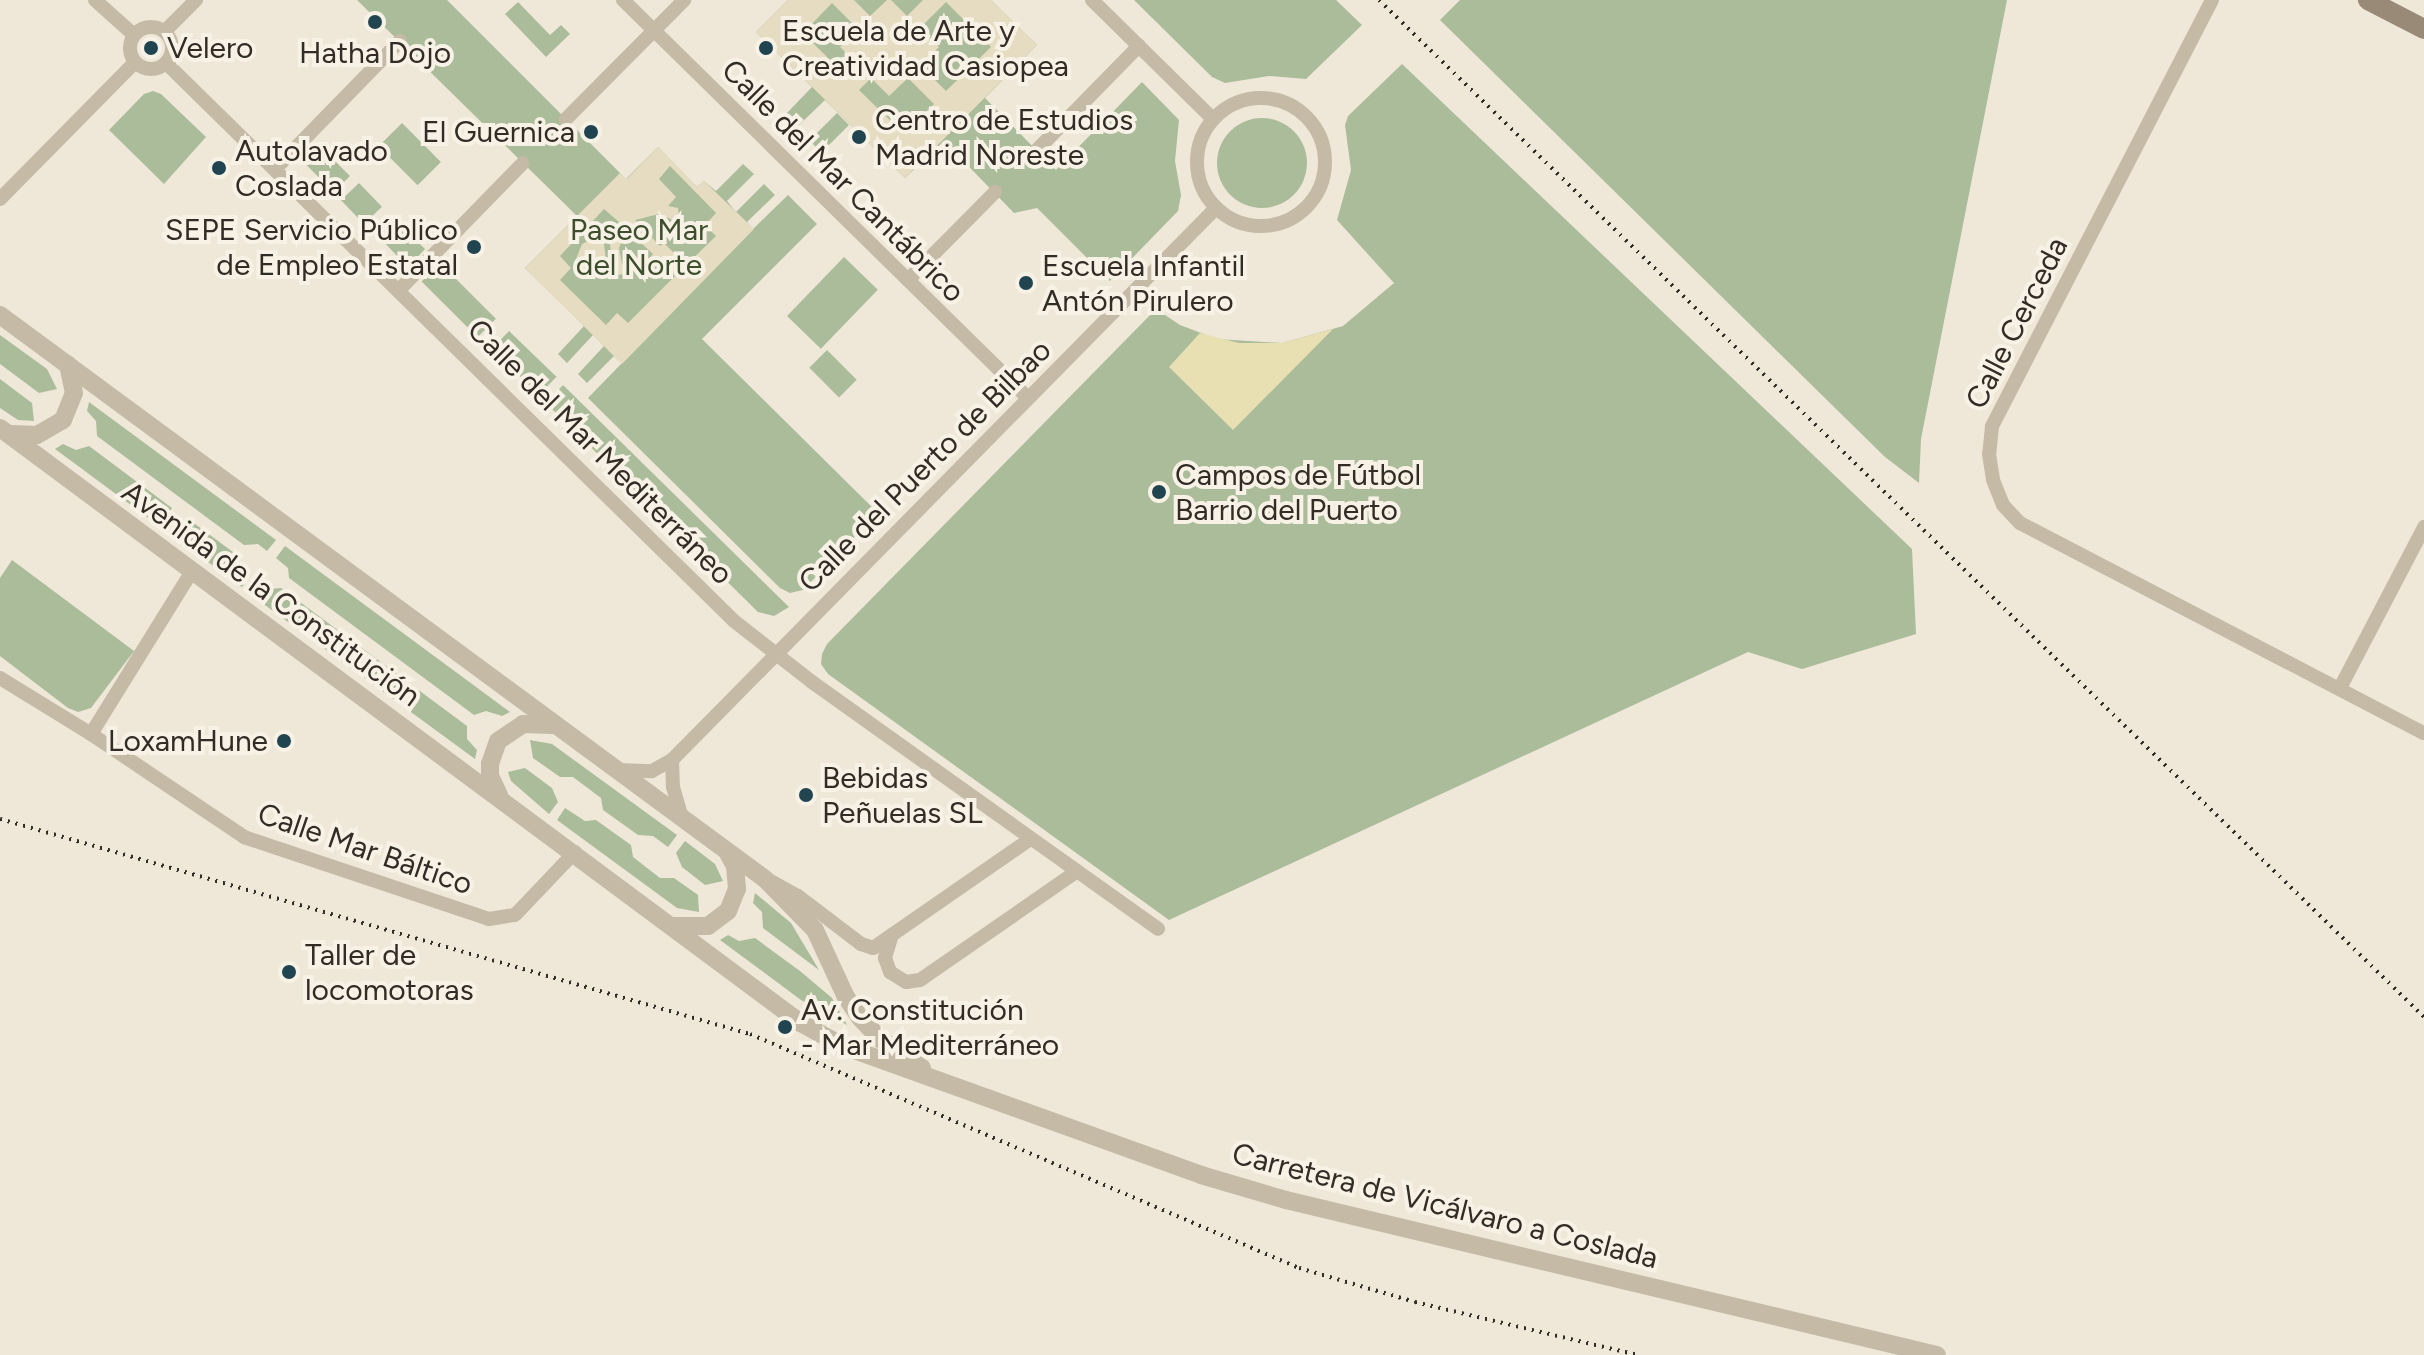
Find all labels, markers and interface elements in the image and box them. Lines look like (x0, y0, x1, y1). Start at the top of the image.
marker: Hatha Dojo (366, 13, 384, 31)
place label: Escuela de Arte y Creatividad Casiopea (782, 13, 1069, 84)
place label: Velero (167, 30, 253, 66)
place label: Hatha Dojo (299, 35, 451, 71)
marker: Velero (142, 39, 160, 57)
marker: Escuela de Arte y Creatividad Casiopea (757, 39, 775, 57)
street label: Calle del Mar Cantábrico (714, 52, 972, 310)
place label: Centro de Estudios Madrid Noreste (875, 102, 1133, 172)
place label: El Guernica (422, 114, 575, 150)
marker: El Guernica (582, 123, 600, 141)
marker: Centro de Estudios Madrid Noreste (850, 128, 868, 146)
place label: Autolavado Coslada (235, 133, 388, 204)
marker: Autolavado Coslada (210, 159, 228, 177)
place label: SEPE Servicio Público de Empleo Estatal (165, 212, 458, 282)
park label: Paseo Mar del Norte (570, 212, 708, 282)
street label: Calle Cerceda (1958, 231, 2076, 415)
marker: SEPE Servicio Público de Empleo Estatal (465, 238, 483, 256)
place label: Escuela Infantil Antón Pirulero (1042, 248, 1245, 318)
marker: Escuela Infantil Antón Pirulero (1017, 274, 1035, 292)
street label: Calle del Mar Mediterráneo (460, 312, 740, 592)
street label: Calle del Puerto de Bilbao (791, 332, 1059, 600)
place label: Campos de Fútbol Barrio del Puerto (1175, 457, 1421, 528)
street label: Avenida de la Constitución (115, 474, 427, 714)
marker: Campos de Fútbol Barrio del Puerto (1150, 483, 1168, 501)
place label: LoxamHune (108, 723, 268, 759)
marker: LoxamHune (275, 732, 293, 750)
place label: Bebidas Peñuelas SL (822, 760, 983, 830)
marker: Bebidas Peñuelas SL (797, 786, 815, 804)
street label: Calle Mar Báltico (253, 795, 477, 903)
place label: Taller de locomotoras (305, 937, 474, 1008)
marker: Taller de locomotoras (280, 963, 298, 981)
place label: Av. Constitución - Mar Mediterráneo (801, 992, 1059, 1062)
marker: Av. Constitución - Mar Mediterráneo (776, 1018, 794, 1036)
street label: Carretera de Vicálvaro a Coslada (1228, 1136, 1662, 1276)

